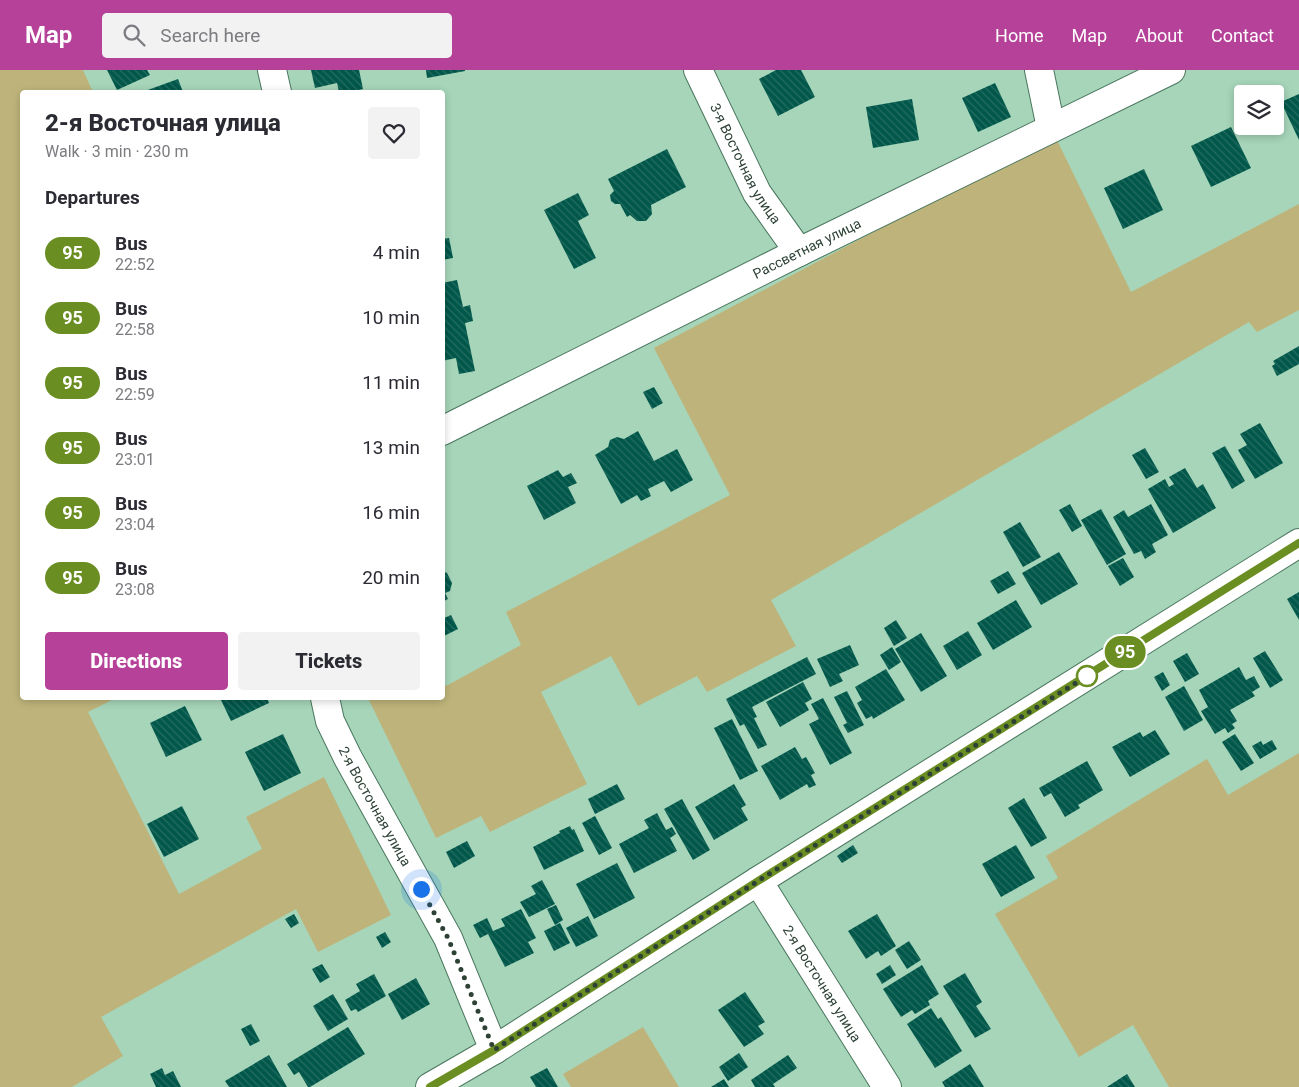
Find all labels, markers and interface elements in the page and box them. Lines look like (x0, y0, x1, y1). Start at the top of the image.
search box (102, 13, 452, 58)
text: Map (25, 21, 72, 49)
icon: search (120, 21, 148, 49)
text: Search here (160, 24, 260, 47)
text: Home (995, 25, 1044, 46)
text: Map (1072, 25, 1107, 46)
text: About (1135, 25, 1183, 46)
text: Contact (1211, 25, 1274, 46)
map controls (1234, 85, 1284, 135)
button: layers (1234, 85, 1284, 135)
street label: 3-я Восточная улица (707, 101, 784, 227)
button: heart (368, 107, 420, 159)
text: 2-я Восточная улица (45, 109, 281, 137)
text: Walk · 3 min · 230 m (45, 142, 189, 161)
text: Departures (45, 186, 140, 209)
street label: Рассветная улица (750, 215, 863, 282)
text: Bus (115, 232, 148, 255)
text: 4 min (373, 241, 420, 264)
text: 95 (62, 242, 83, 263)
text: 22:52 (115, 255, 155, 274)
text: Bus (115, 297, 148, 320)
text: 10 min (362, 306, 420, 329)
text: 95 (62, 307, 83, 328)
text: 22:58 (115, 320, 155, 339)
text: Bus (115, 362, 148, 385)
text: 11 min (362, 371, 420, 394)
text: 95 (62, 372, 83, 393)
text: 22:59 (115, 385, 155, 404)
text: Bus (115, 427, 148, 450)
text: 13 min (362, 436, 420, 459)
text: 95 (62, 437, 83, 458)
text: 23:01 (115, 450, 155, 469)
text: Bus (115, 492, 148, 515)
text: 16 min (362, 501, 420, 524)
text: 95 (62, 502, 83, 523)
text: 23:04 (115, 515, 155, 534)
text: Bus (115, 557, 148, 580)
text: 20 min (362, 566, 420, 589)
text: 95 (62, 567, 83, 588)
text: 23:08 (115, 580, 155, 599)
button: Directions (45, 632, 228, 690)
button: Tickets (238, 632, 420, 690)
line badge: 95 (1102, 636, 1148, 668)
text: 95 (1115, 641, 1135, 662)
unlabelled marker (1076, 665, 1098, 687)
street label: 2-я Восточная улица (336, 744, 414, 869)
your location (409, 877, 434, 902)
street label: 2-я Восточная улица (780, 922, 865, 1045)

